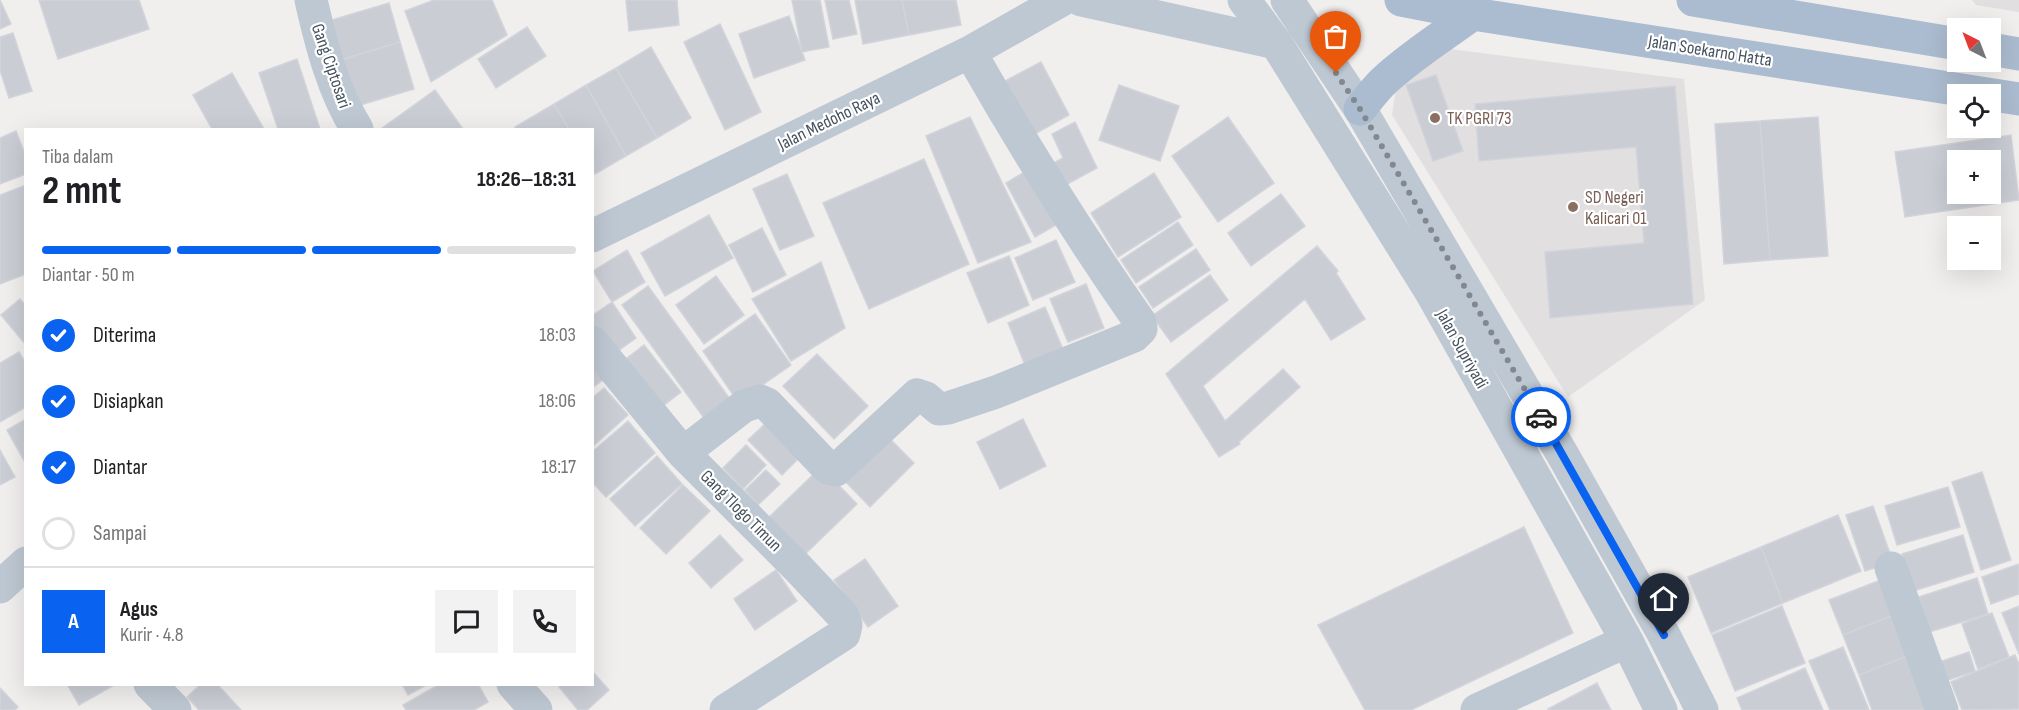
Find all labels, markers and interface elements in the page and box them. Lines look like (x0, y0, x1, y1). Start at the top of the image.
pin (1310, 11, 1361, 73)
north arrow (1947, 18, 2001, 72)
map controls (1947, 18, 2001, 270)
icon: bag (1319, 20, 1352, 53)
street label: Gang Ciptosari (307, 21, 355, 111)
street label: Jalan Soekarno Hatta (1646, 31, 1773, 71)
button: locate (1947, 84, 2001, 138)
street label: Jalan Medoho Raya (774, 87, 883, 155)
place label: TK PGRI 73 (1447, 108, 1512, 129)
marker: TK PGRI 73 (1428, 111, 1442, 125)
text: Tiba dalam (42, 145, 113, 169)
button: + (1947, 150, 2001, 204)
text: 18:26–18:31 (477, 166, 576, 193)
text: 2 mnt (42, 168, 121, 215)
place label: SD Negeri Kalicari 01 (1585, 187, 1647, 229)
marker: SD Negeri Kalicari 01 (1566, 200, 1580, 214)
button: − (1947, 216, 2001, 270)
text: Diantar · 50 m (42, 263, 135, 287)
street label: Jalan Supriyadi (1431, 305, 1492, 392)
icon: check (42, 319, 75, 352)
text: Diterima (93, 322, 156, 349)
text: 18:03 (539, 323, 576, 347)
icon: check (42, 385, 75, 418)
courier (1511, 387, 1571, 447)
text: Disiapkan (93, 388, 164, 415)
text: 18:06 (539, 389, 576, 413)
icon: car (1525, 401, 1558, 434)
icon: check (42, 451, 75, 484)
text: Diantar (93, 454, 147, 481)
text: 18:17 (542, 455, 576, 479)
street label: Gang Tlogo Timun (696, 466, 786, 556)
text: Sampai (93, 520, 147, 547)
pin (1638, 573, 1689, 635)
icon: home (1647, 582, 1680, 615)
button: chat (435, 590, 498, 653)
button: phone (513, 590, 576, 653)
text: Agus (120, 596, 158, 623)
text: A (68, 608, 79, 635)
text: Kurir · 4.8 (120, 623, 184, 647)

